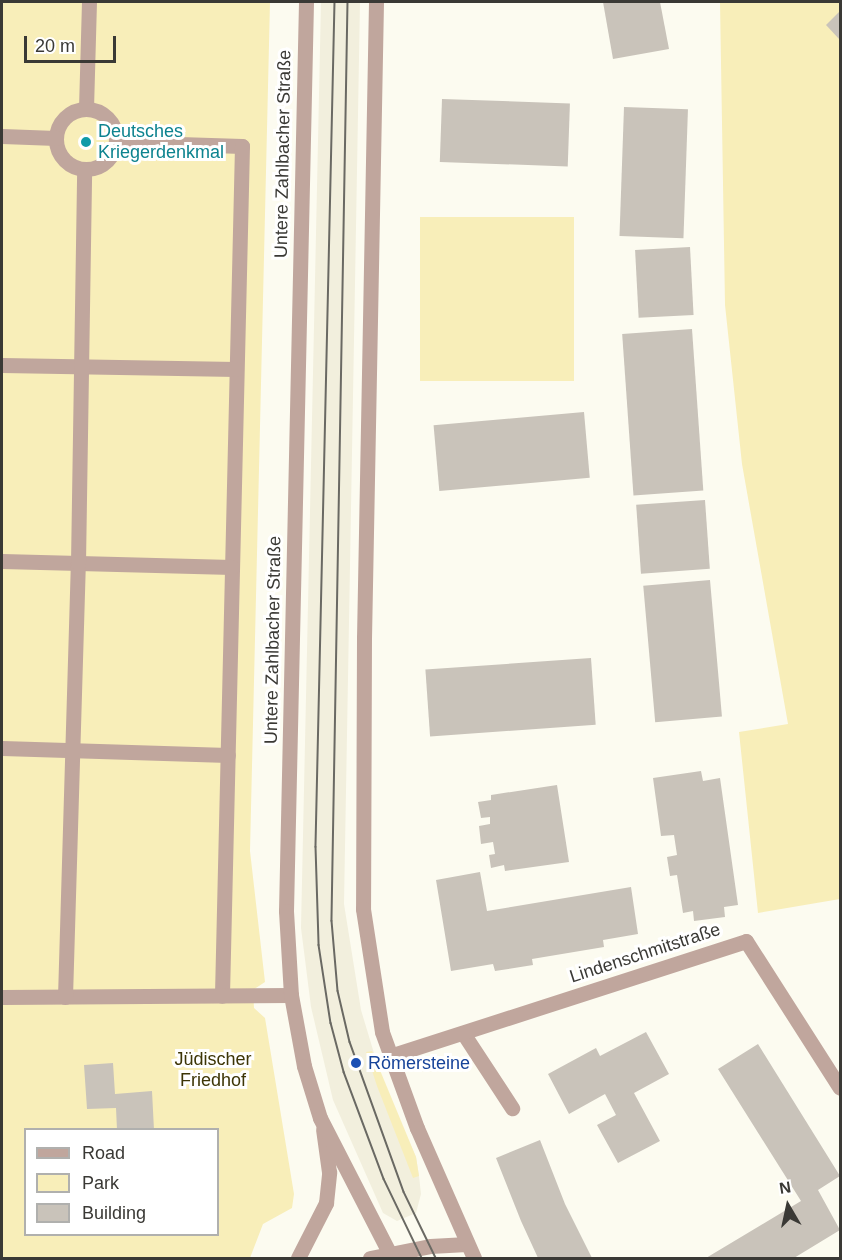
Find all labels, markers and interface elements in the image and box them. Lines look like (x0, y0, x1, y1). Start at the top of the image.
scale bar (27, 24, 118, 62)
text: 20 m (35, 36, 75, 56)
street label: Untere Zahlbacher Straße (270, 50, 296, 258)
place label: Deutsches Kriegerdenkmal (98, 121, 224, 164)
marker: Deutsches Kriegerdenkmal (79, 135, 93, 149)
street label: Untere Zahlbacher Straße (260, 536, 286, 744)
street label: Lindenschmitstraße (567, 918, 723, 988)
park label: Jüdischer Friedhof (174, 1049, 252, 1092)
place label: Römersteine (368, 1052, 470, 1074)
marker: Römersteine (349, 1056, 363, 1070)
legend (24, 1128, 219, 1236)
text: Road (82, 1143, 125, 1163)
text: Park (82, 1173, 119, 1193)
north arrow (758, 1176, 818, 1236)
text: N (778, 1178, 792, 1197)
text: Building (82, 1203, 146, 1223)

